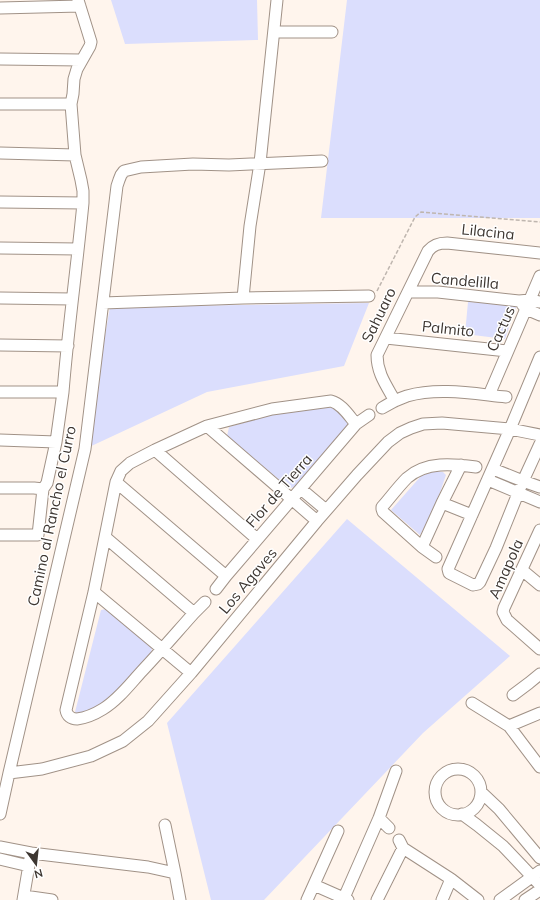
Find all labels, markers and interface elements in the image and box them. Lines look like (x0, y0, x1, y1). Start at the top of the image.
street label: Lilacina (461, 219, 515, 244)
street label: Candelilla (430, 268, 500, 293)
street label: Sahuaro (357, 284, 400, 345)
street label: Cactus (482, 303, 519, 354)
street label: Palmito (421, 316, 475, 341)
street label: Camino al Rancho el Curro (23, 424, 80, 608)
street label: Flor de Tierra (241, 450, 316, 531)
street label: Amapola (484, 536, 527, 602)
street label: Los Agaves (214, 544, 281, 618)
north arrow (16, 844, 56, 884)
text: N (33, 866, 44, 881)

